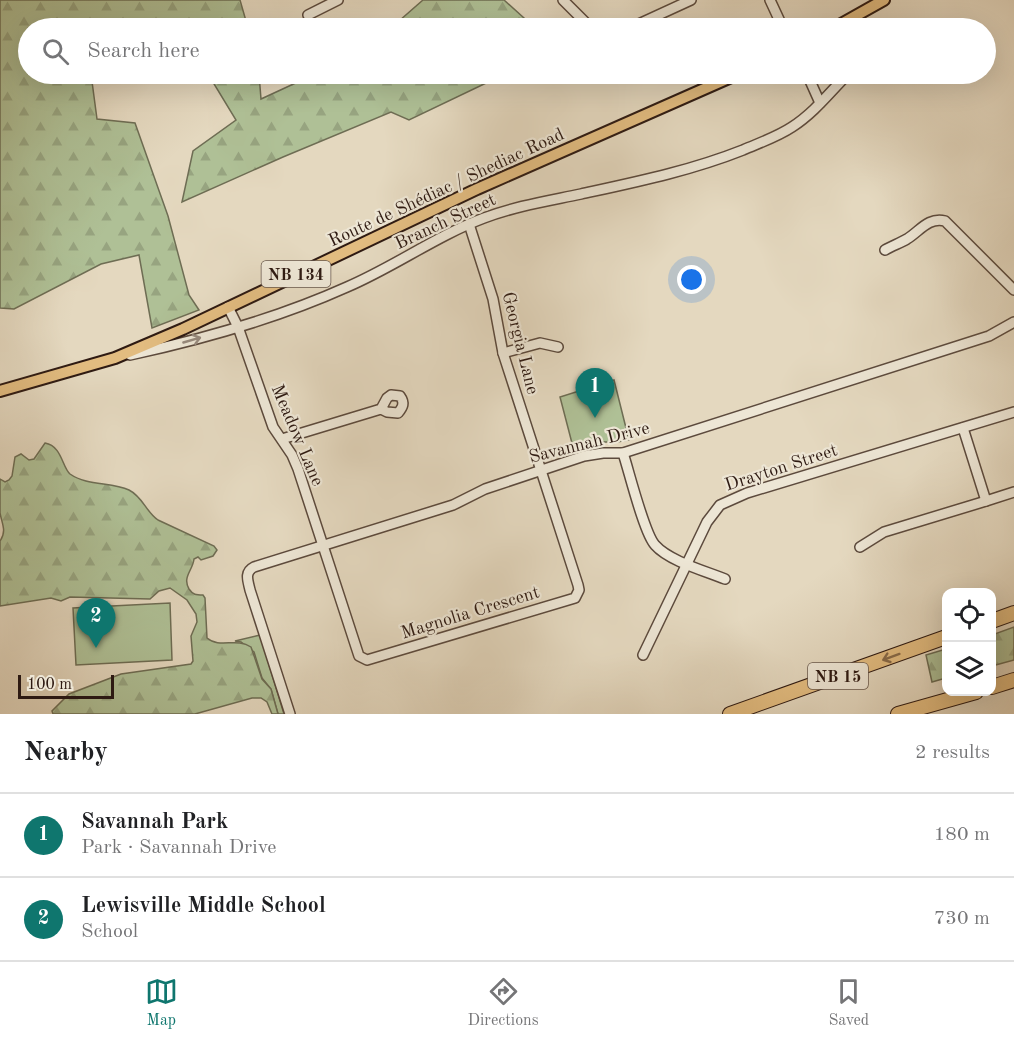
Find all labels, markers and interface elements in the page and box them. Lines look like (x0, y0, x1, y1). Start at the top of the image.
search box (18, 18, 996, 84)
icon: search (39, 35, 72, 68)
text: Search here (87, 40, 200, 62)
street label: Route de Shédiac / Shediac Road (326, 125, 567, 250)
street label: Branch Street (392, 191, 499, 253)
road number: NB 134 (262, 261, 330, 287)
your location (677, 265, 706, 294)
street label: Georgia Lane (499, 290, 541, 396)
one-way arrow (182, 334, 201, 345)
pin: 1 (576, 368, 614, 418)
street label: Meadow Lane (268, 382, 327, 489)
street label: Savannah Drive (527, 419, 651, 467)
street label: Drayton Street (723, 441, 840, 495)
street label: Magnolia Crescent (399, 583, 542, 643)
map controls (942, 588, 996, 696)
button: locate (942, 588, 996, 642)
pin: 2 (76, 598, 116, 648)
button: layers (942, 642, 996, 696)
one-way arrow (882, 652, 901, 663)
road number: NB 15 (808, 663, 868, 689)
scale bar (18, 672, 114, 700)
text: 100 m (27, 677, 72, 693)
text: Nearby (24, 740, 108, 766)
text: 2 results (915, 743, 990, 763)
text: Savannah Park (81, 811, 228, 833)
text: 1 (38, 825, 49, 845)
text: 180 m (934, 825, 990, 845)
text: Park · Savannah Drive (81, 838, 276, 858)
text: Lewisville Middle School (81, 895, 326, 917)
text: 2 (38, 909, 49, 929)
text: 730 m (934, 909, 990, 929)
text: School (81, 922, 138, 942)
tab: Map (145, 975, 178, 1031)
tab: Directions (468, 975, 539, 1031)
tab: Saved (828, 975, 869, 1031)

